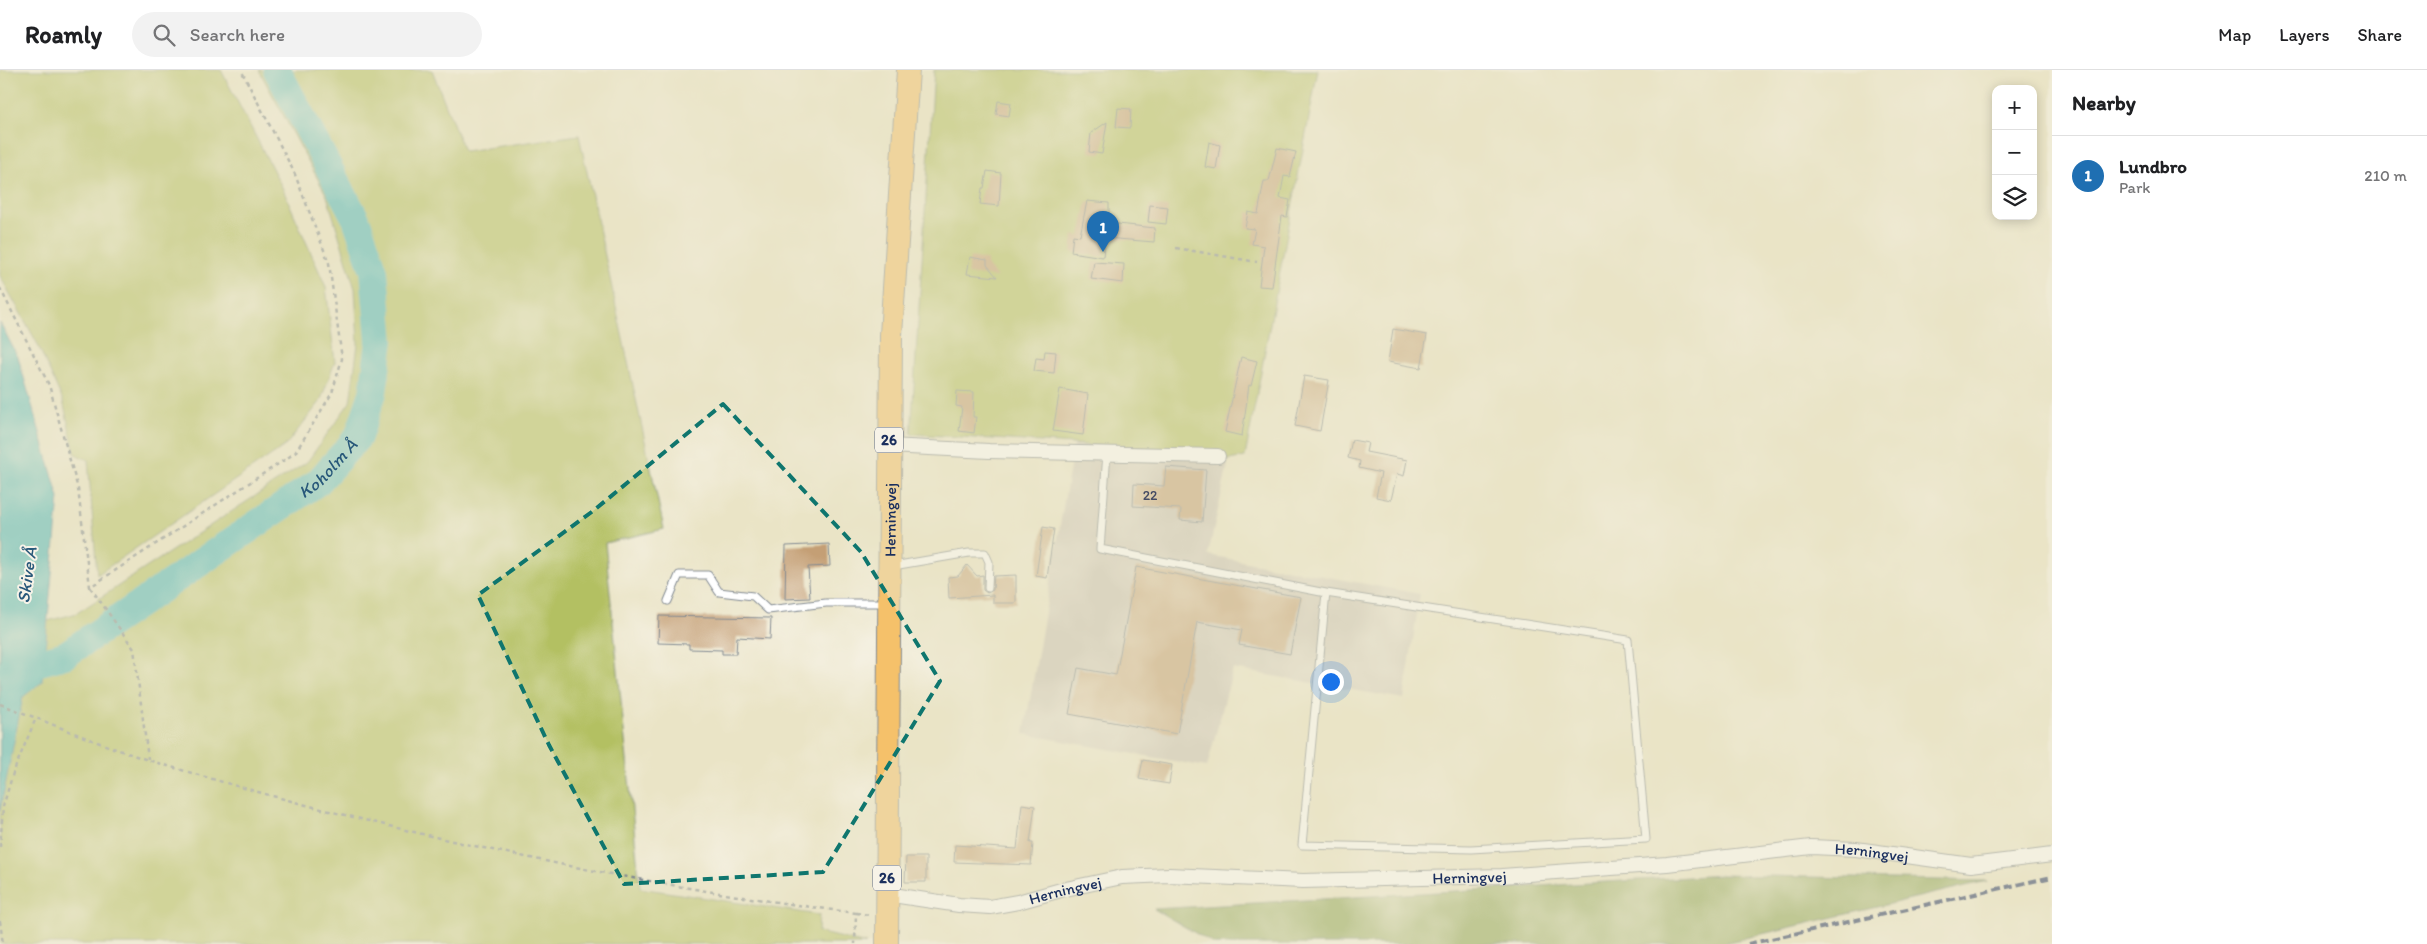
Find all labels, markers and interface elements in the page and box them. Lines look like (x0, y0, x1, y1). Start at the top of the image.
search box (132, 12, 482, 57)
text: Roamly (25, 20, 102, 49)
icon: search (150, 21, 178, 49)
text: Search here (190, 23, 285, 46)
text: Map (2218, 24, 2251, 46)
text: Layers (2279, 24, 2329, 46)
text: Share (2357, 24, 2402, 46)
map controls (1992, 85, 2037, 220)
button: + (1992, 85, 2037, 130)
text: Nearby (2072, 90, 2136, 115)
button: − (1992, 130, 2037, 175)
text: Lundbro (2119, 155, 2187, 178)
text: 1 (2084, 166, 2092, 185)
text: 210 m (2364, 166, 2407, 185)
button: layers (1992, 175, 2037, 220)
text: Park (2119, 178, 2150, 197)
pin: 1 (1087, 211, 1119, 252)
road number: 26 (875, 428, 903, 452)
water label: Koholm Å (294, 434, 362, 503)
street label: Herningvej (880, 483, 900, 557)
house number: 22 (1143, 487, 1158, 504)
water label: Skive Å (12, 545, 42, 605)
your location (1318, 669, 1344, 695)
street label: Herningvej (1834, 839, 1910, 866)
road number: 26 (873, 866, 901, 890)
street label: Herningvej (1432, 866, 1507, 887)
street label: Herningvej (1027, 872, 1103, 908)

